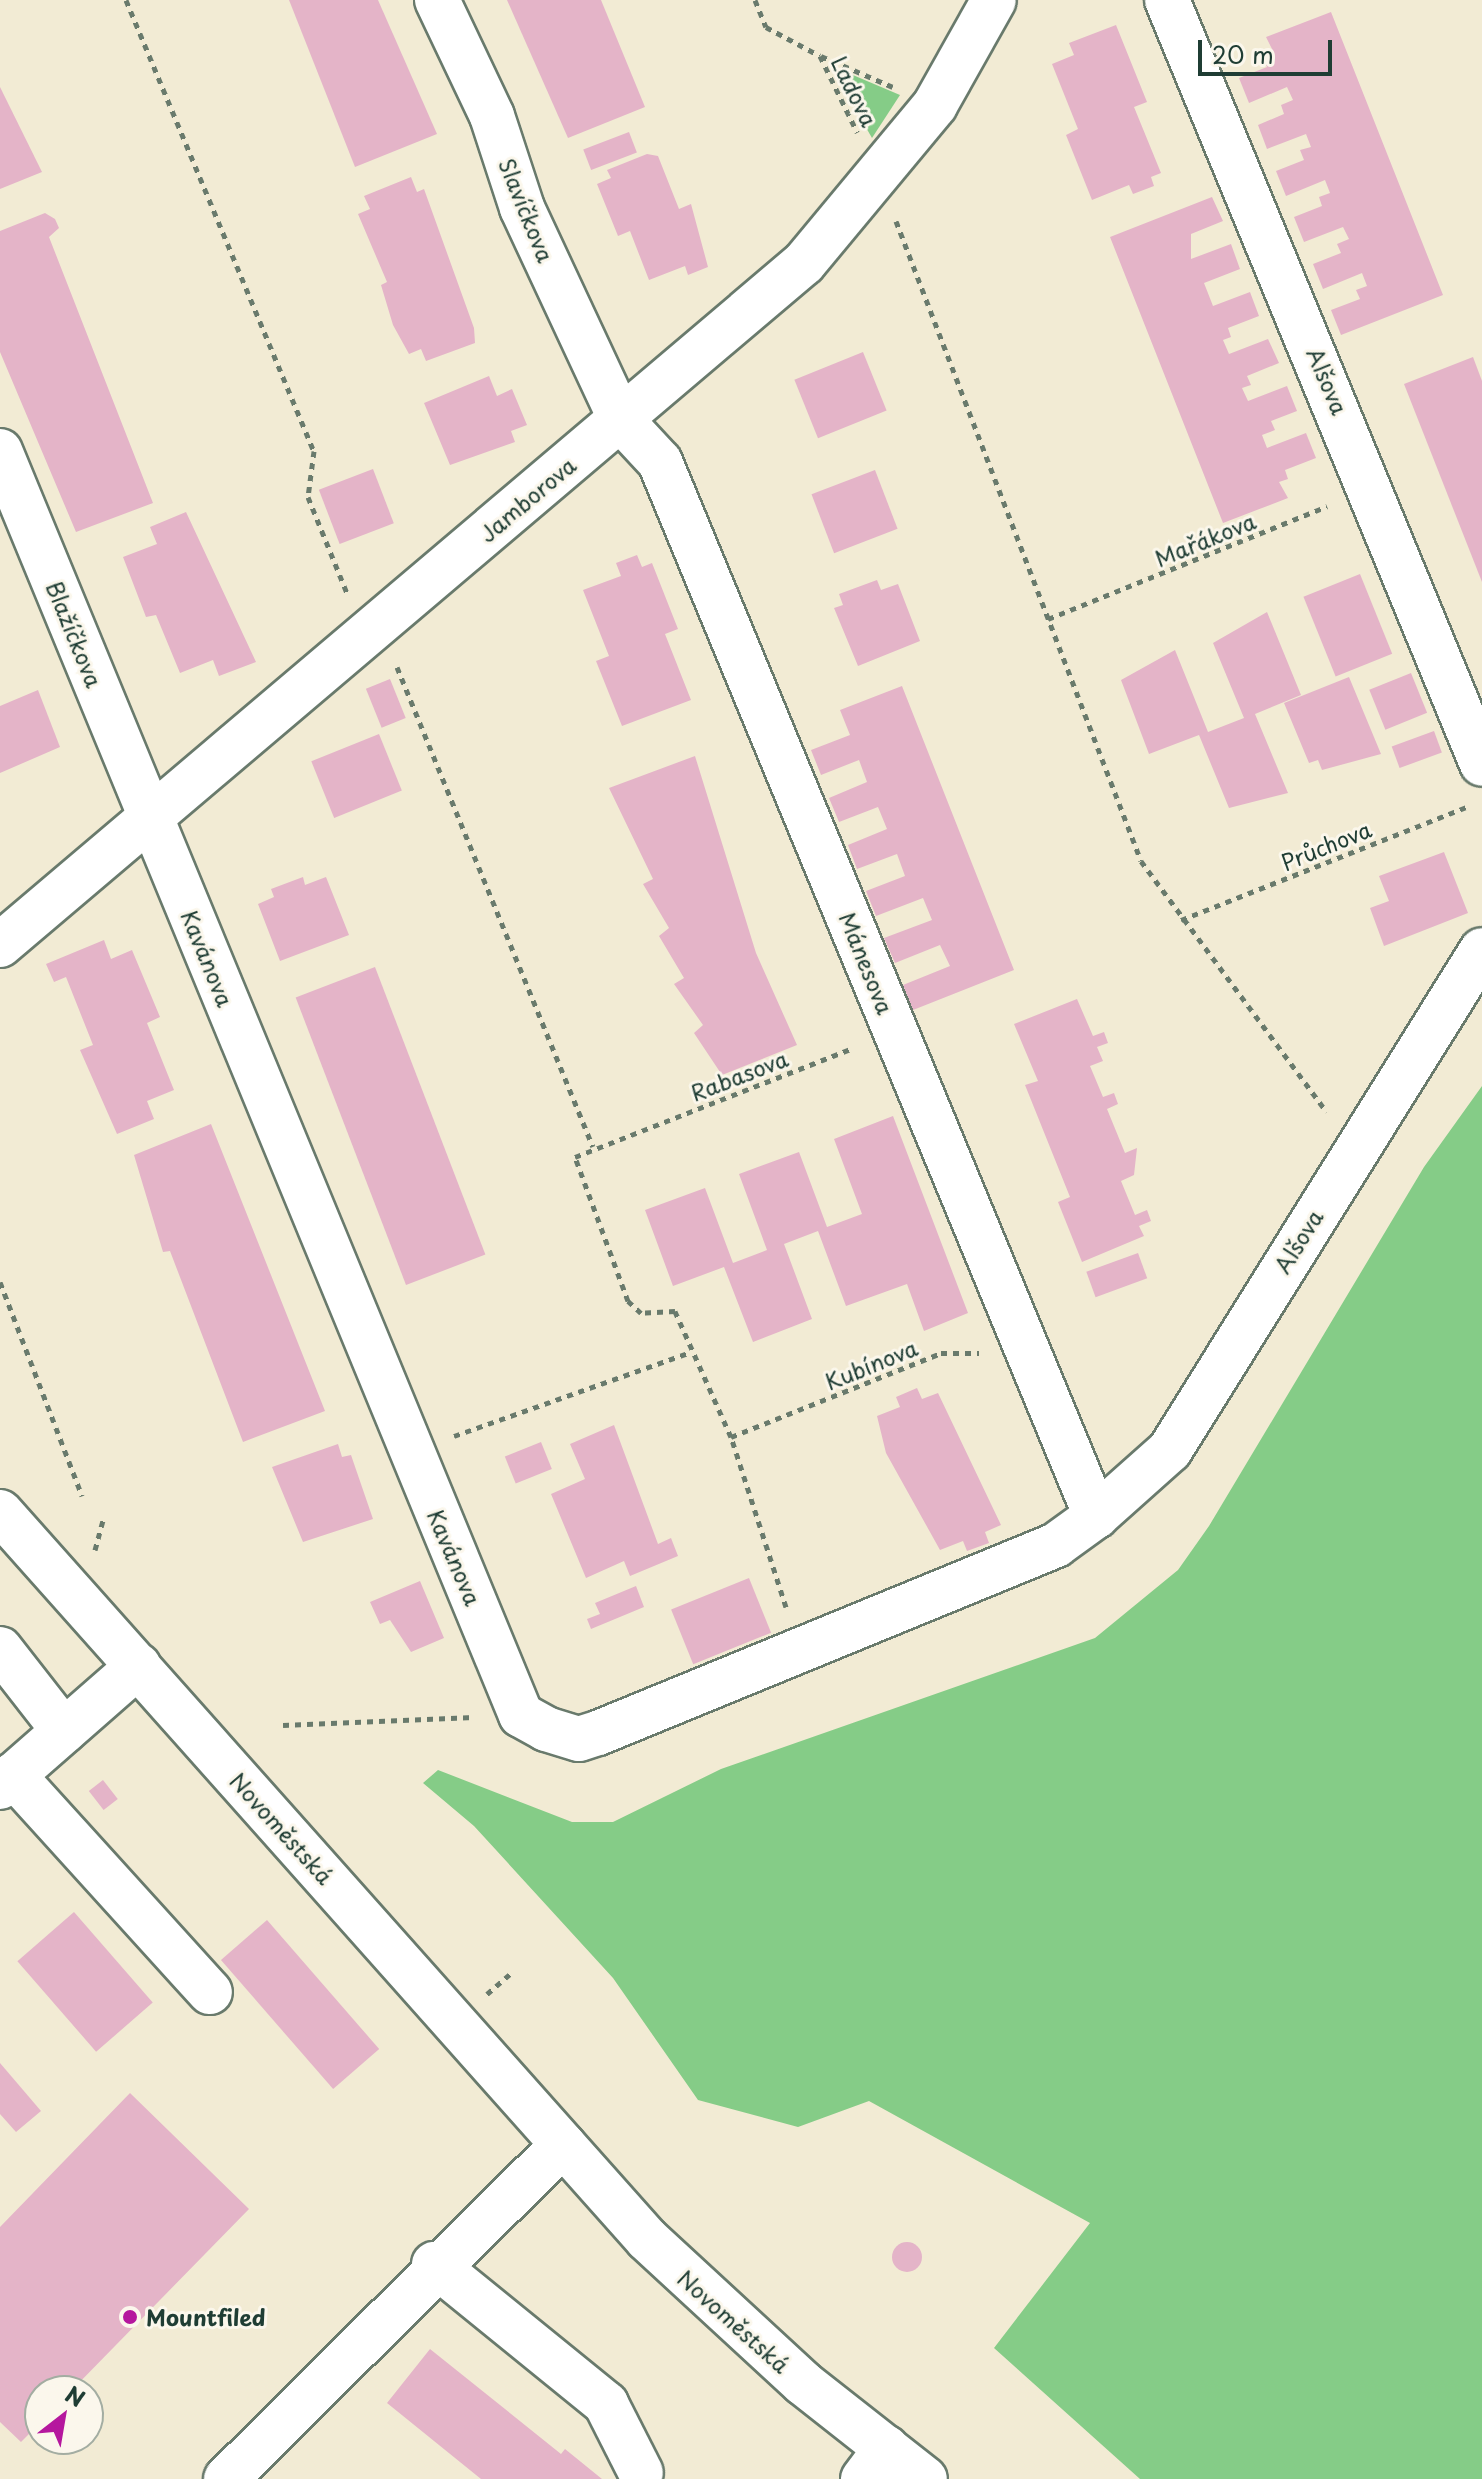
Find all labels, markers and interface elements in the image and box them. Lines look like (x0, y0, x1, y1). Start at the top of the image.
scale bar (1202, 24, 1336, 74)
text: 20 m (1212, 36, 1274, 72)
street label: Ladova (827, 51, 883, 131)
street label: Slavíčkova (494, 154, 560, 266)
street label: Alšova (1302, 344, 1354, 418)
street label: Jamborova (473, 451, 581, 547)
street label: Mařákova (1151, 507, 1259, 571)
street label: Blažíčkova (42, 577, 108, 691)
street label: Průchova (1277, 815, 1375, 875)
street label: Kavánova (177, 906, 239, 1010)
street label: Mánesova (835, 908, 899, 1018)
street label: Rabasova (687, 1044, 791, 1106)
street label: Alšova (1268, 1204, 1328, 1278)
street label: Kubínova (821, 1334, 921, 1394)
street label: Kavánova (423, 1505, 487, 1609)
street label: Novoměstská (225, 1767, 339, 1889)
street label: Novoměstská (673, 2264, 795, 2378)
place label: Mountfiled (146, 2304, 265, 2330)
marker: Mountfiled (121, 2308, 139, 2326)
north arrow (24, 2375, 104, 2455)
text: N (60, 2377, 92, 2414)

